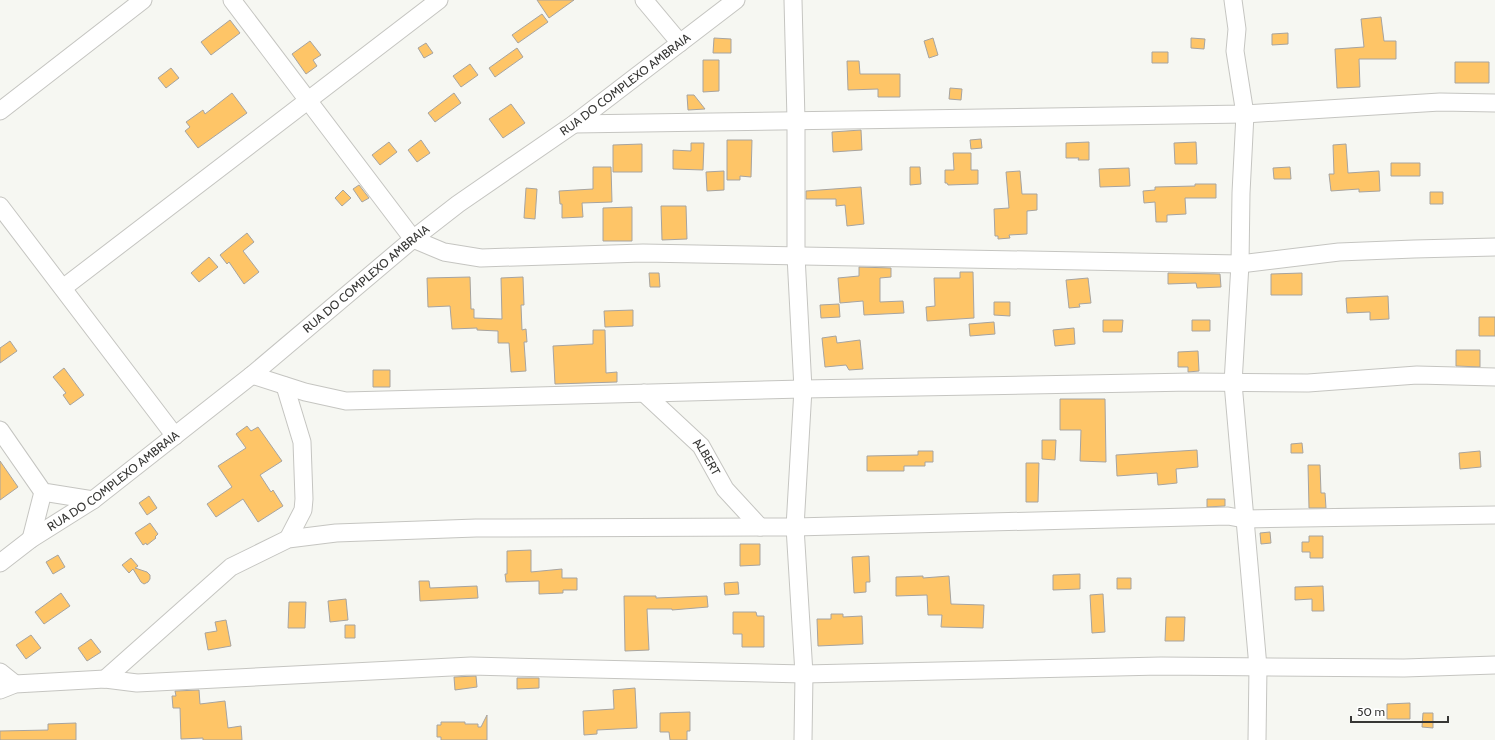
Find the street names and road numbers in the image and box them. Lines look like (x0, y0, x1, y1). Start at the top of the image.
street label: RUA DO COMPLEXO AMBRAIA (557, 29, 694, 139)
street label: RUA DO COMPLEXO AMBRAIA (300, 221, 433, 336)
street label: RUA DO COMPLEXO AMBRAIA (44, 427, 182, 534)
street label: ALBERT (690, 435, 724, 478)

